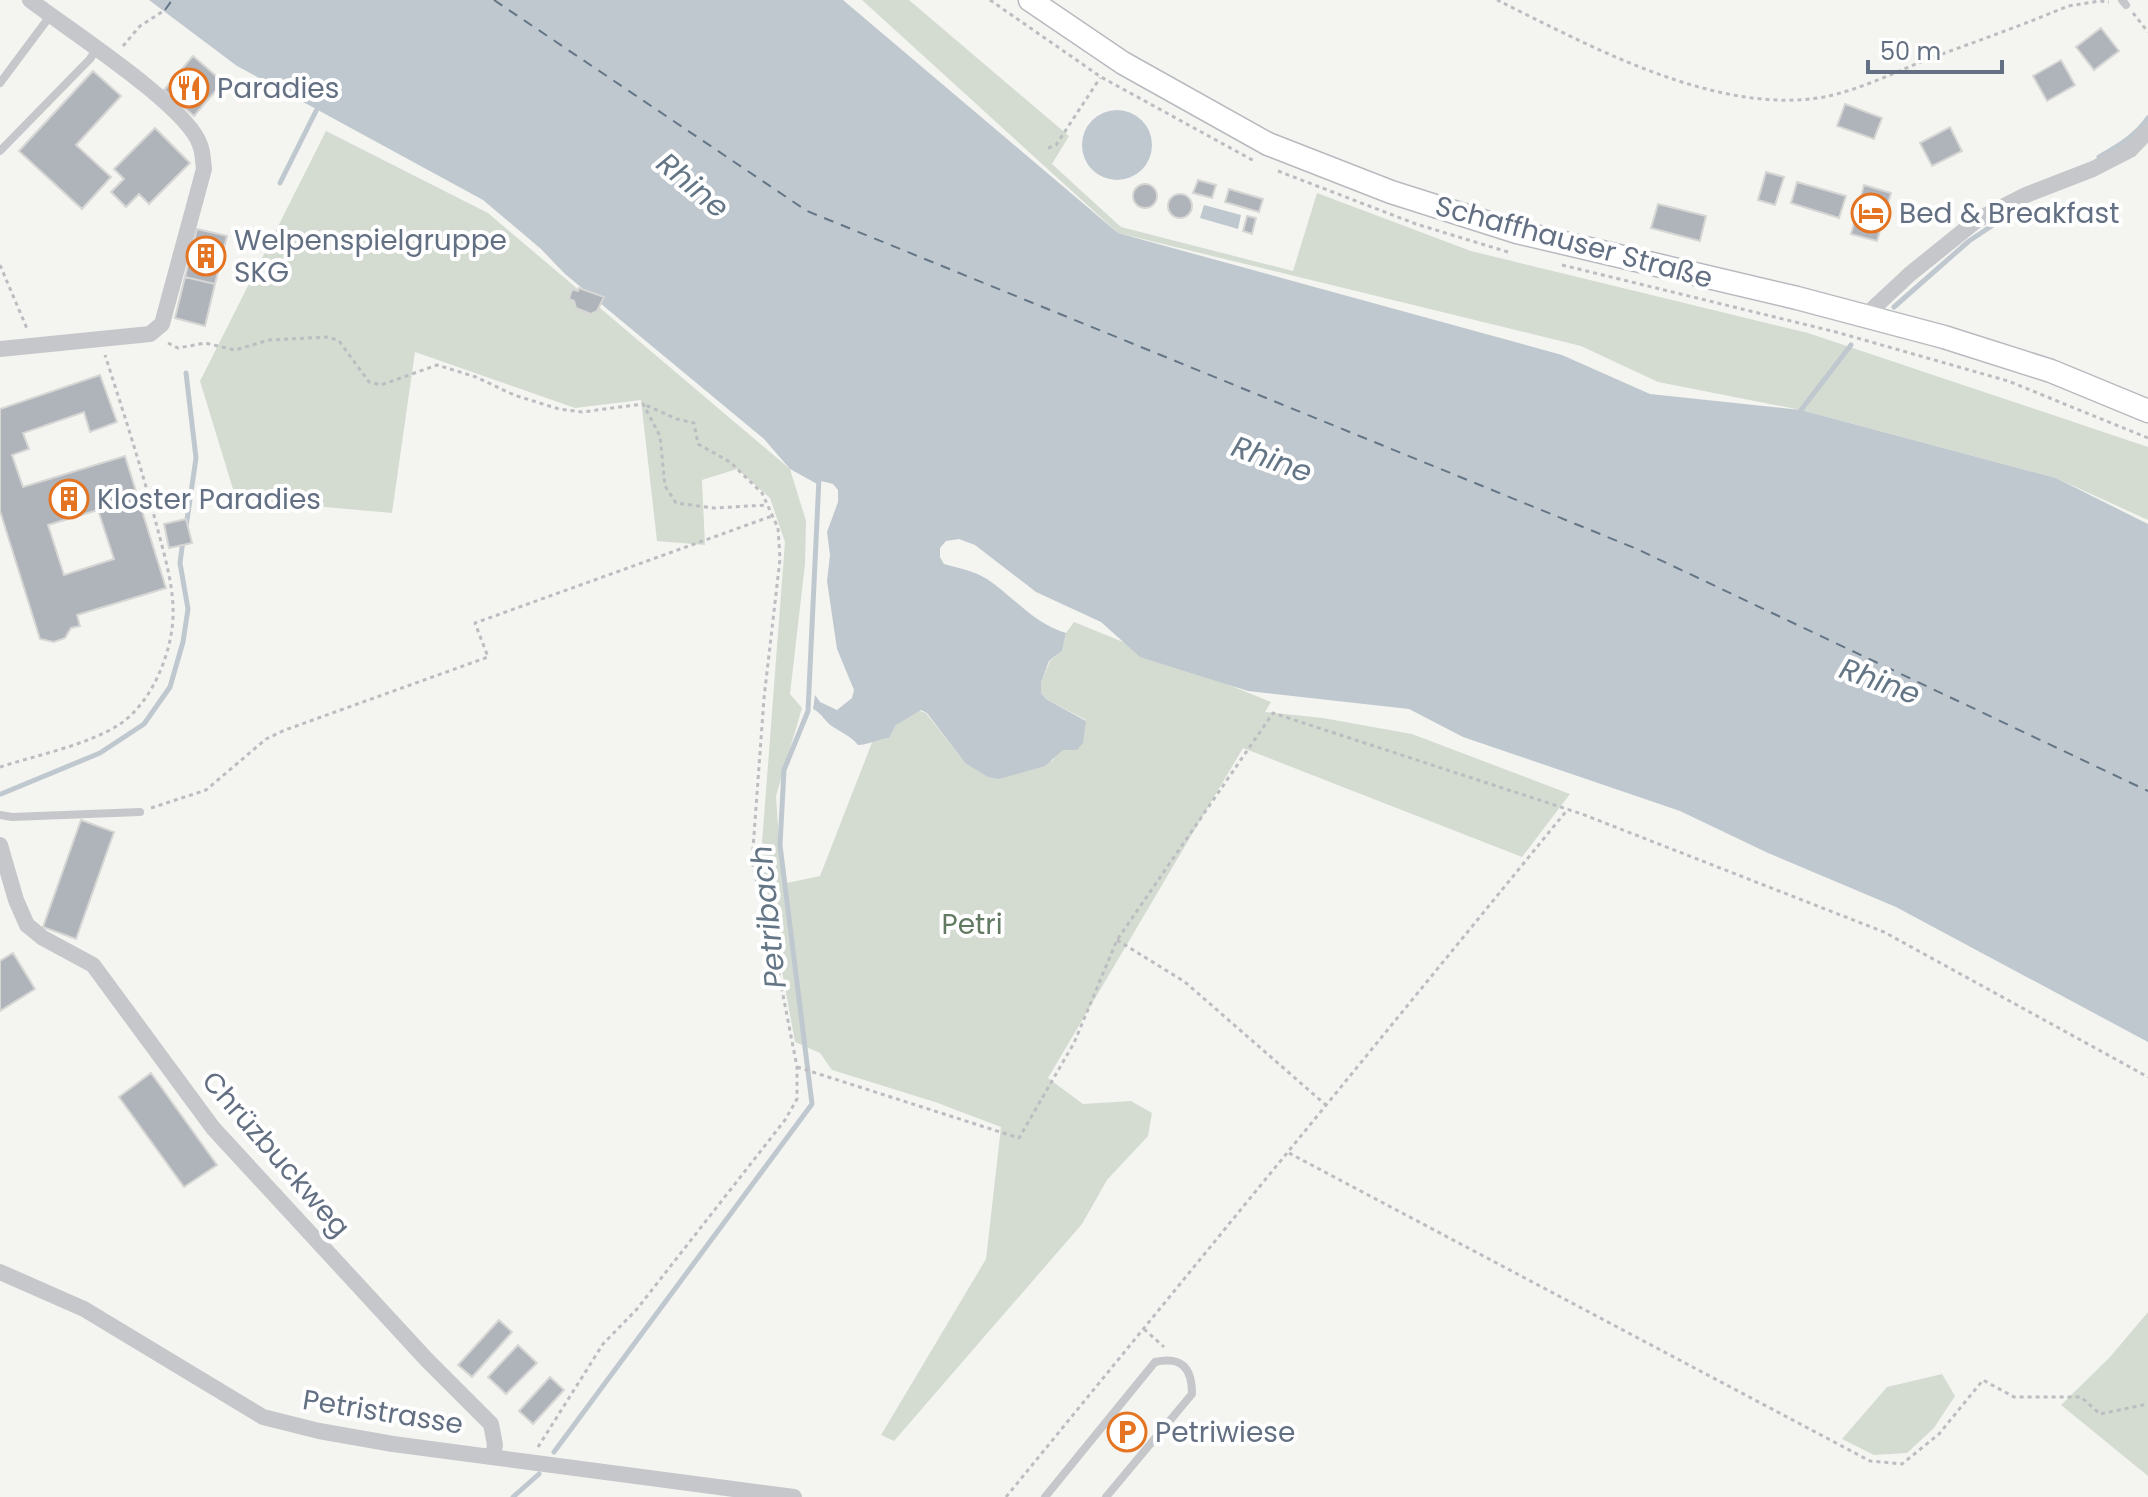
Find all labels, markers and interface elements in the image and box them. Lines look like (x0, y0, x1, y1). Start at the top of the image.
scale bar (1868, 24, 2002, 74)
text: 50 m (1880, 35, 1941, 68)
restaurant icon: Paradies (168, 67, 210, 109)
place label: Paradies (217, 69, 339, 108)
water label: Rhine (648, 142, 738, 228)
street label: Schaffhauser Straße (1431, 186, 1717, 298)
hotel icon: Bed & Breakfast (1850, 192, 1892, 234)
place label: Bed & Breakfast (1899, 194, 2119, 233)
place label: Welpenspielgruppe SKG (234, 221, 507, 292)
building icon: Welpenspielgruppe SKG (185, 235, 227, 277)
water label: Rhine (1226, 425, 1318, 493)
building icon: Kloster Paradies (48, 478, 90, 520)
place label: Kloster Paradies (97, 480, 321, 519)
water label: Rhine (1834, 647, 1926, 715)
water label: Petribach (739, 843, 797, 991)
park label: Petri (941, 905, 1003, 944)
street label: Chrüzbuckweg (193, 1063, 359, 1245)
street label: Petristrasse (300, 1380, 466, 1444)
parking icon: Petriwiese (1106, 1411, 1148, 1453)
place label: Petriwiese (1155, 1413, 1295, 1452)

